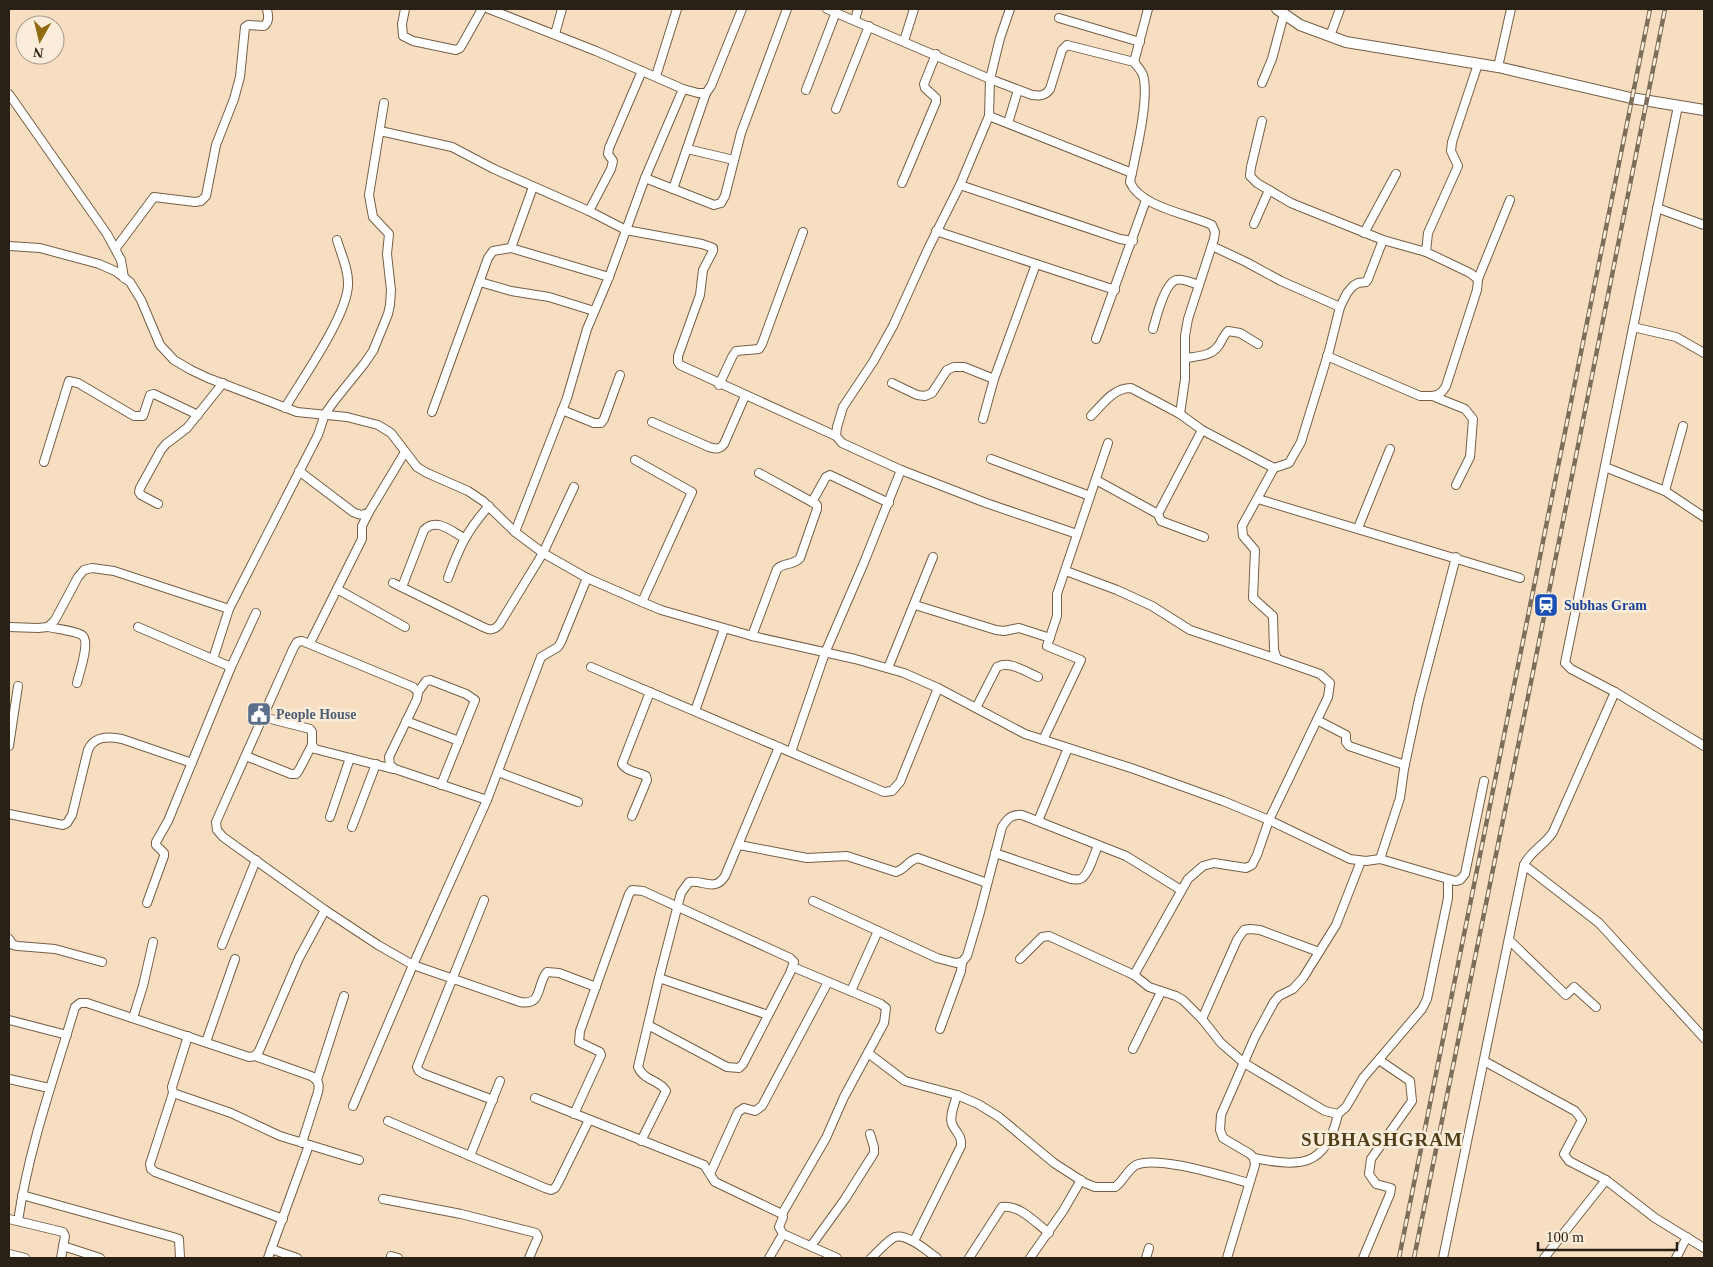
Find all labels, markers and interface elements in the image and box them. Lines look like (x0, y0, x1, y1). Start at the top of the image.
north arrow (15, 15, 65, 65)
text: N (32, 44, 44, 61)
station icon: Subhas Gram (1533, 592, 1559, 618)
place label: Subhas Gram (1564, 598, 1647, 613)
public building icon: People House (246, 701, 272, 727)
place label: People House (276, 707, 357, 722)
district label: SUBHASHGRAM (1301, 1129, 1463, 1150)
scale bar (1538, 1220, 1677, 1252)
text: 100 m (1546, 1229, 1584, 1245)

